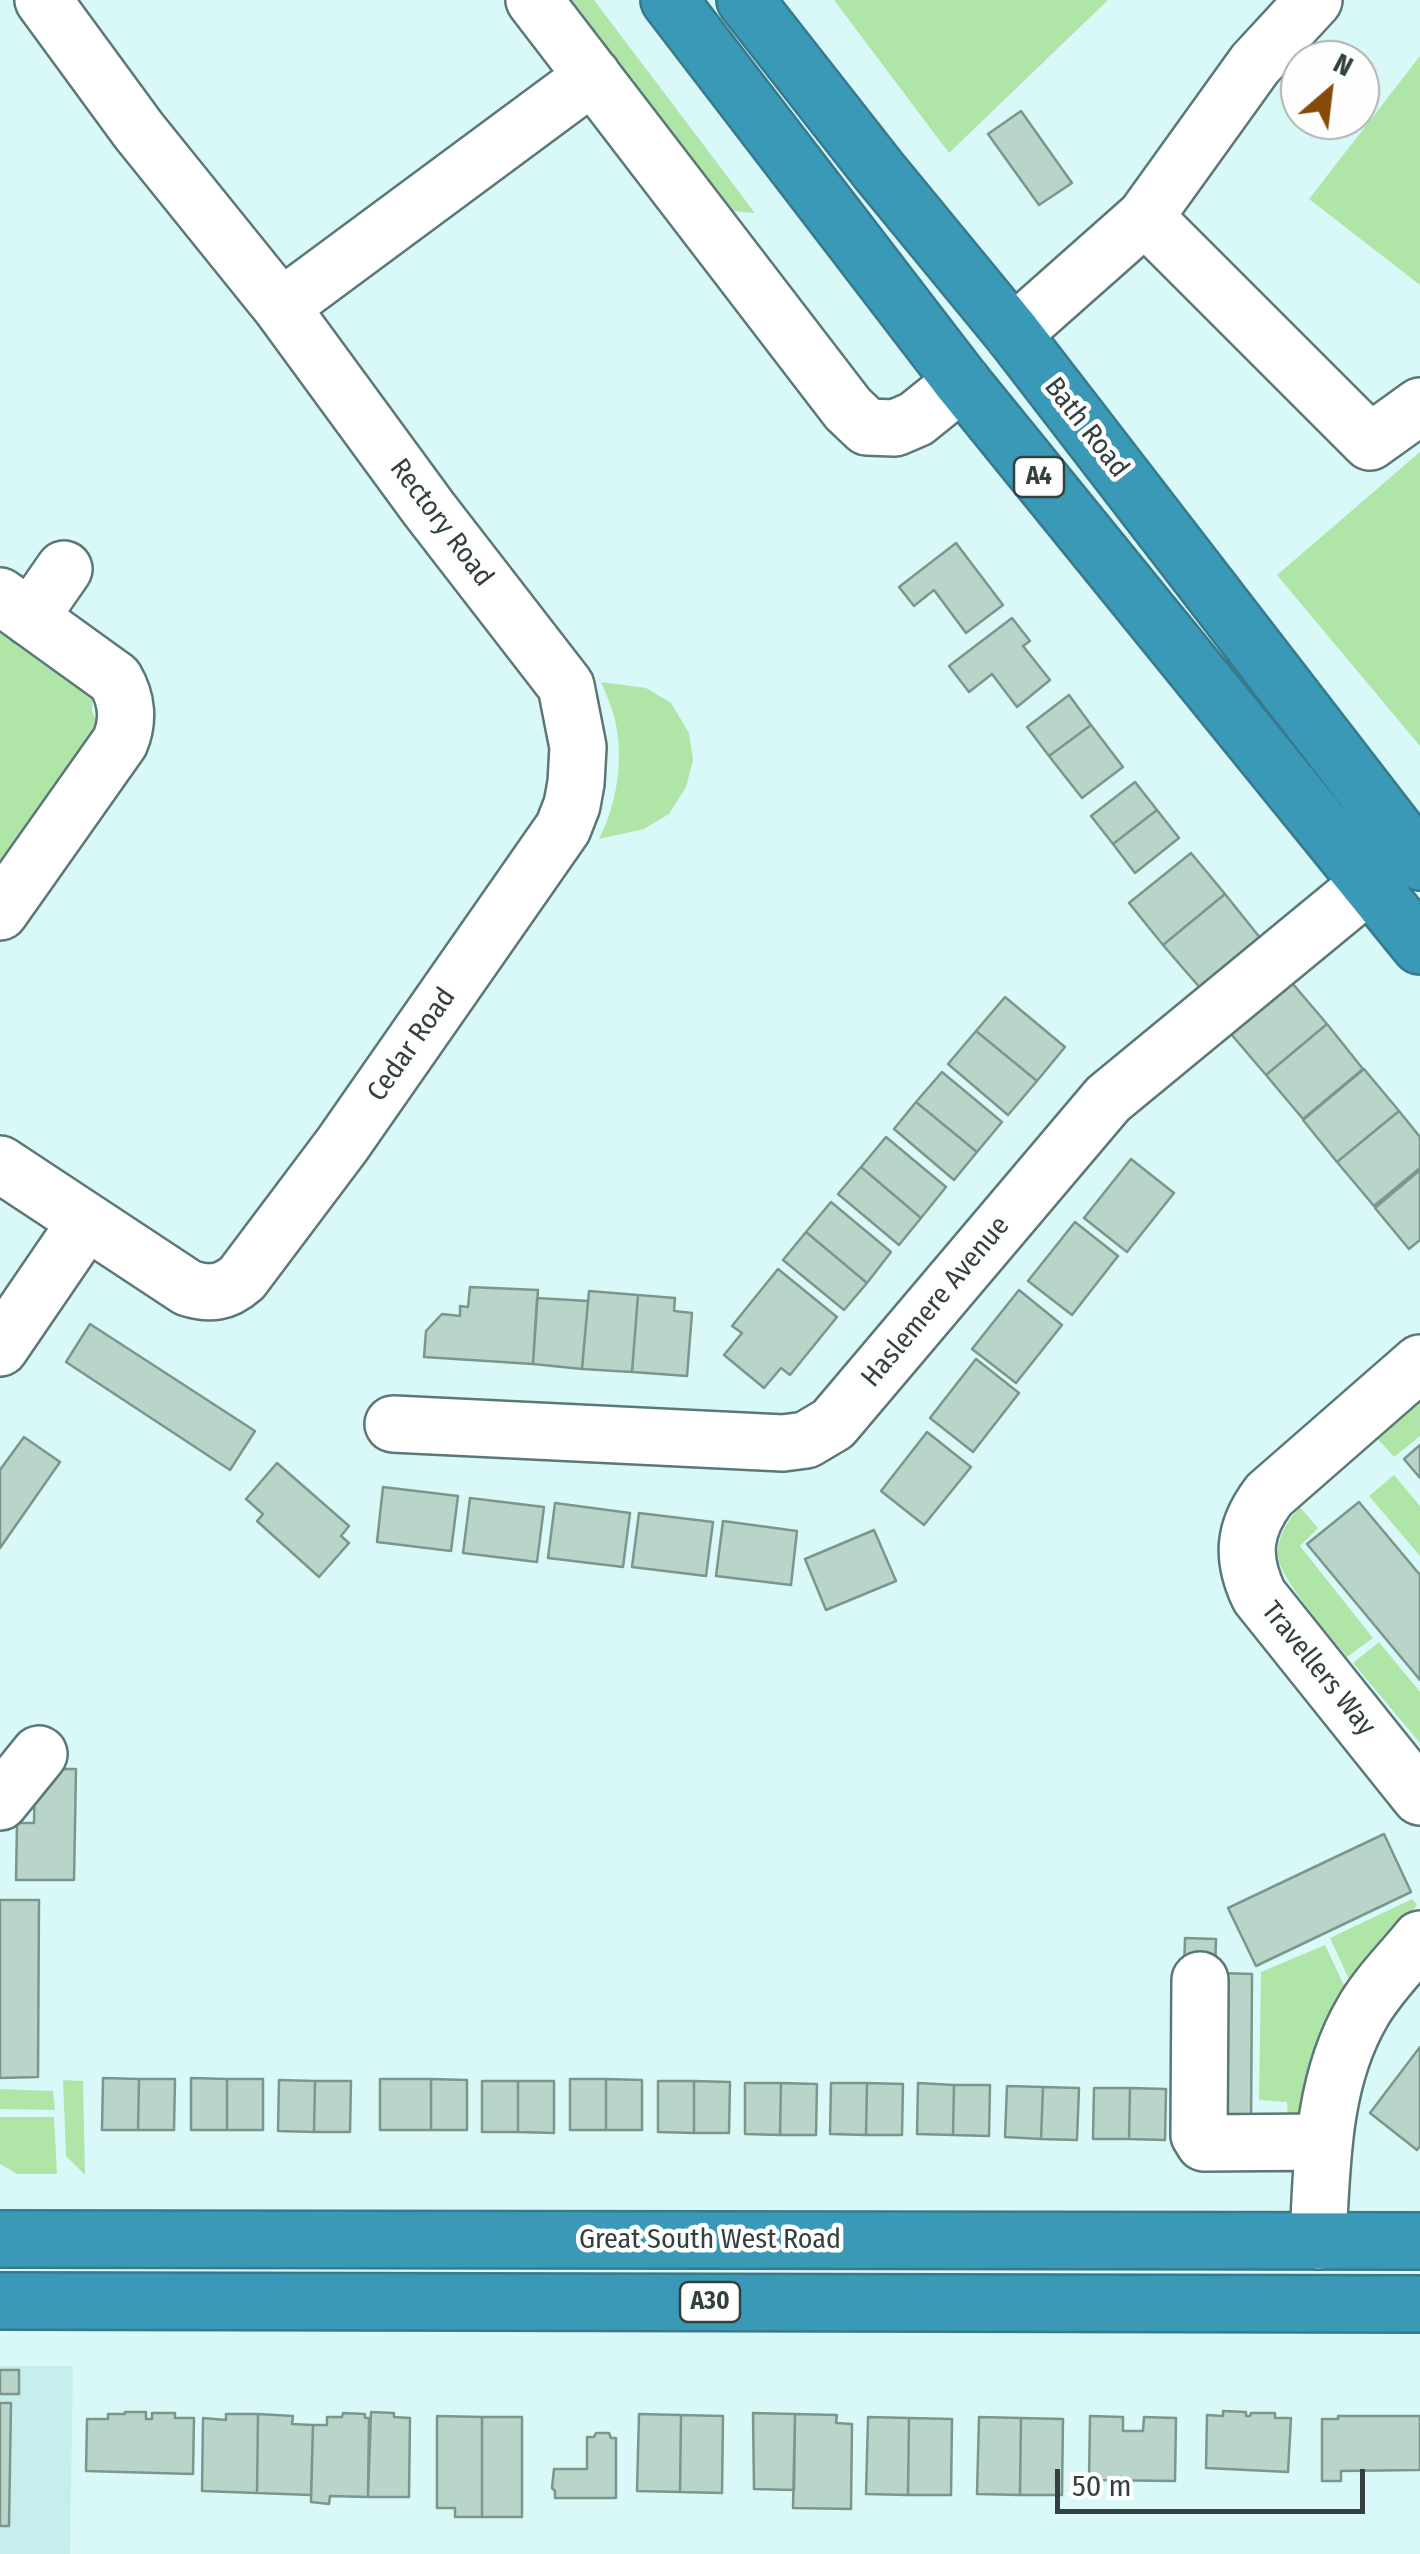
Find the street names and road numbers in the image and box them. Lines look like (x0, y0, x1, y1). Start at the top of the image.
street label: Bath Road (1037, 371, 1135, 485)
street label: Rectory Road (382, 453, 500, 593)
road number: A4 (1014, 457, 1064, 497)
street label: Cedar Road (361, 982, 463, 1108)
street label: Haslemere Avenue (855, 1210, 1017, 1394)
street label: Travellers Way (1254, 1595, 1382, 1743)
street label: Great South West Road (579, 2223, 841, 2257)
road number: A30 (680, 2282, 740, 2322)

